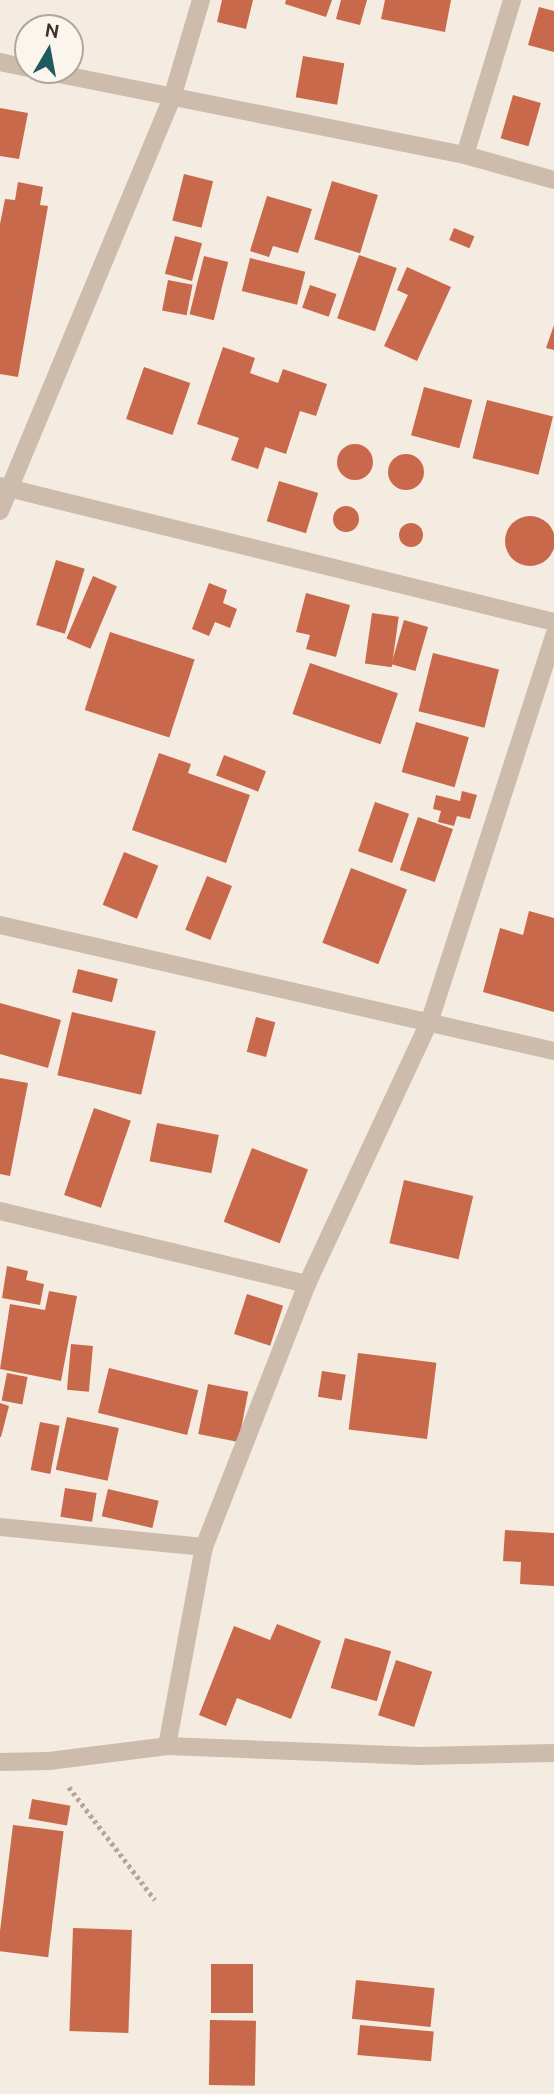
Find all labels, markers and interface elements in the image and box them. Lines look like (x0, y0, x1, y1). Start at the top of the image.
north arrow (14, 14, 84, 84)
text: N (43, 18, 61, 42)

